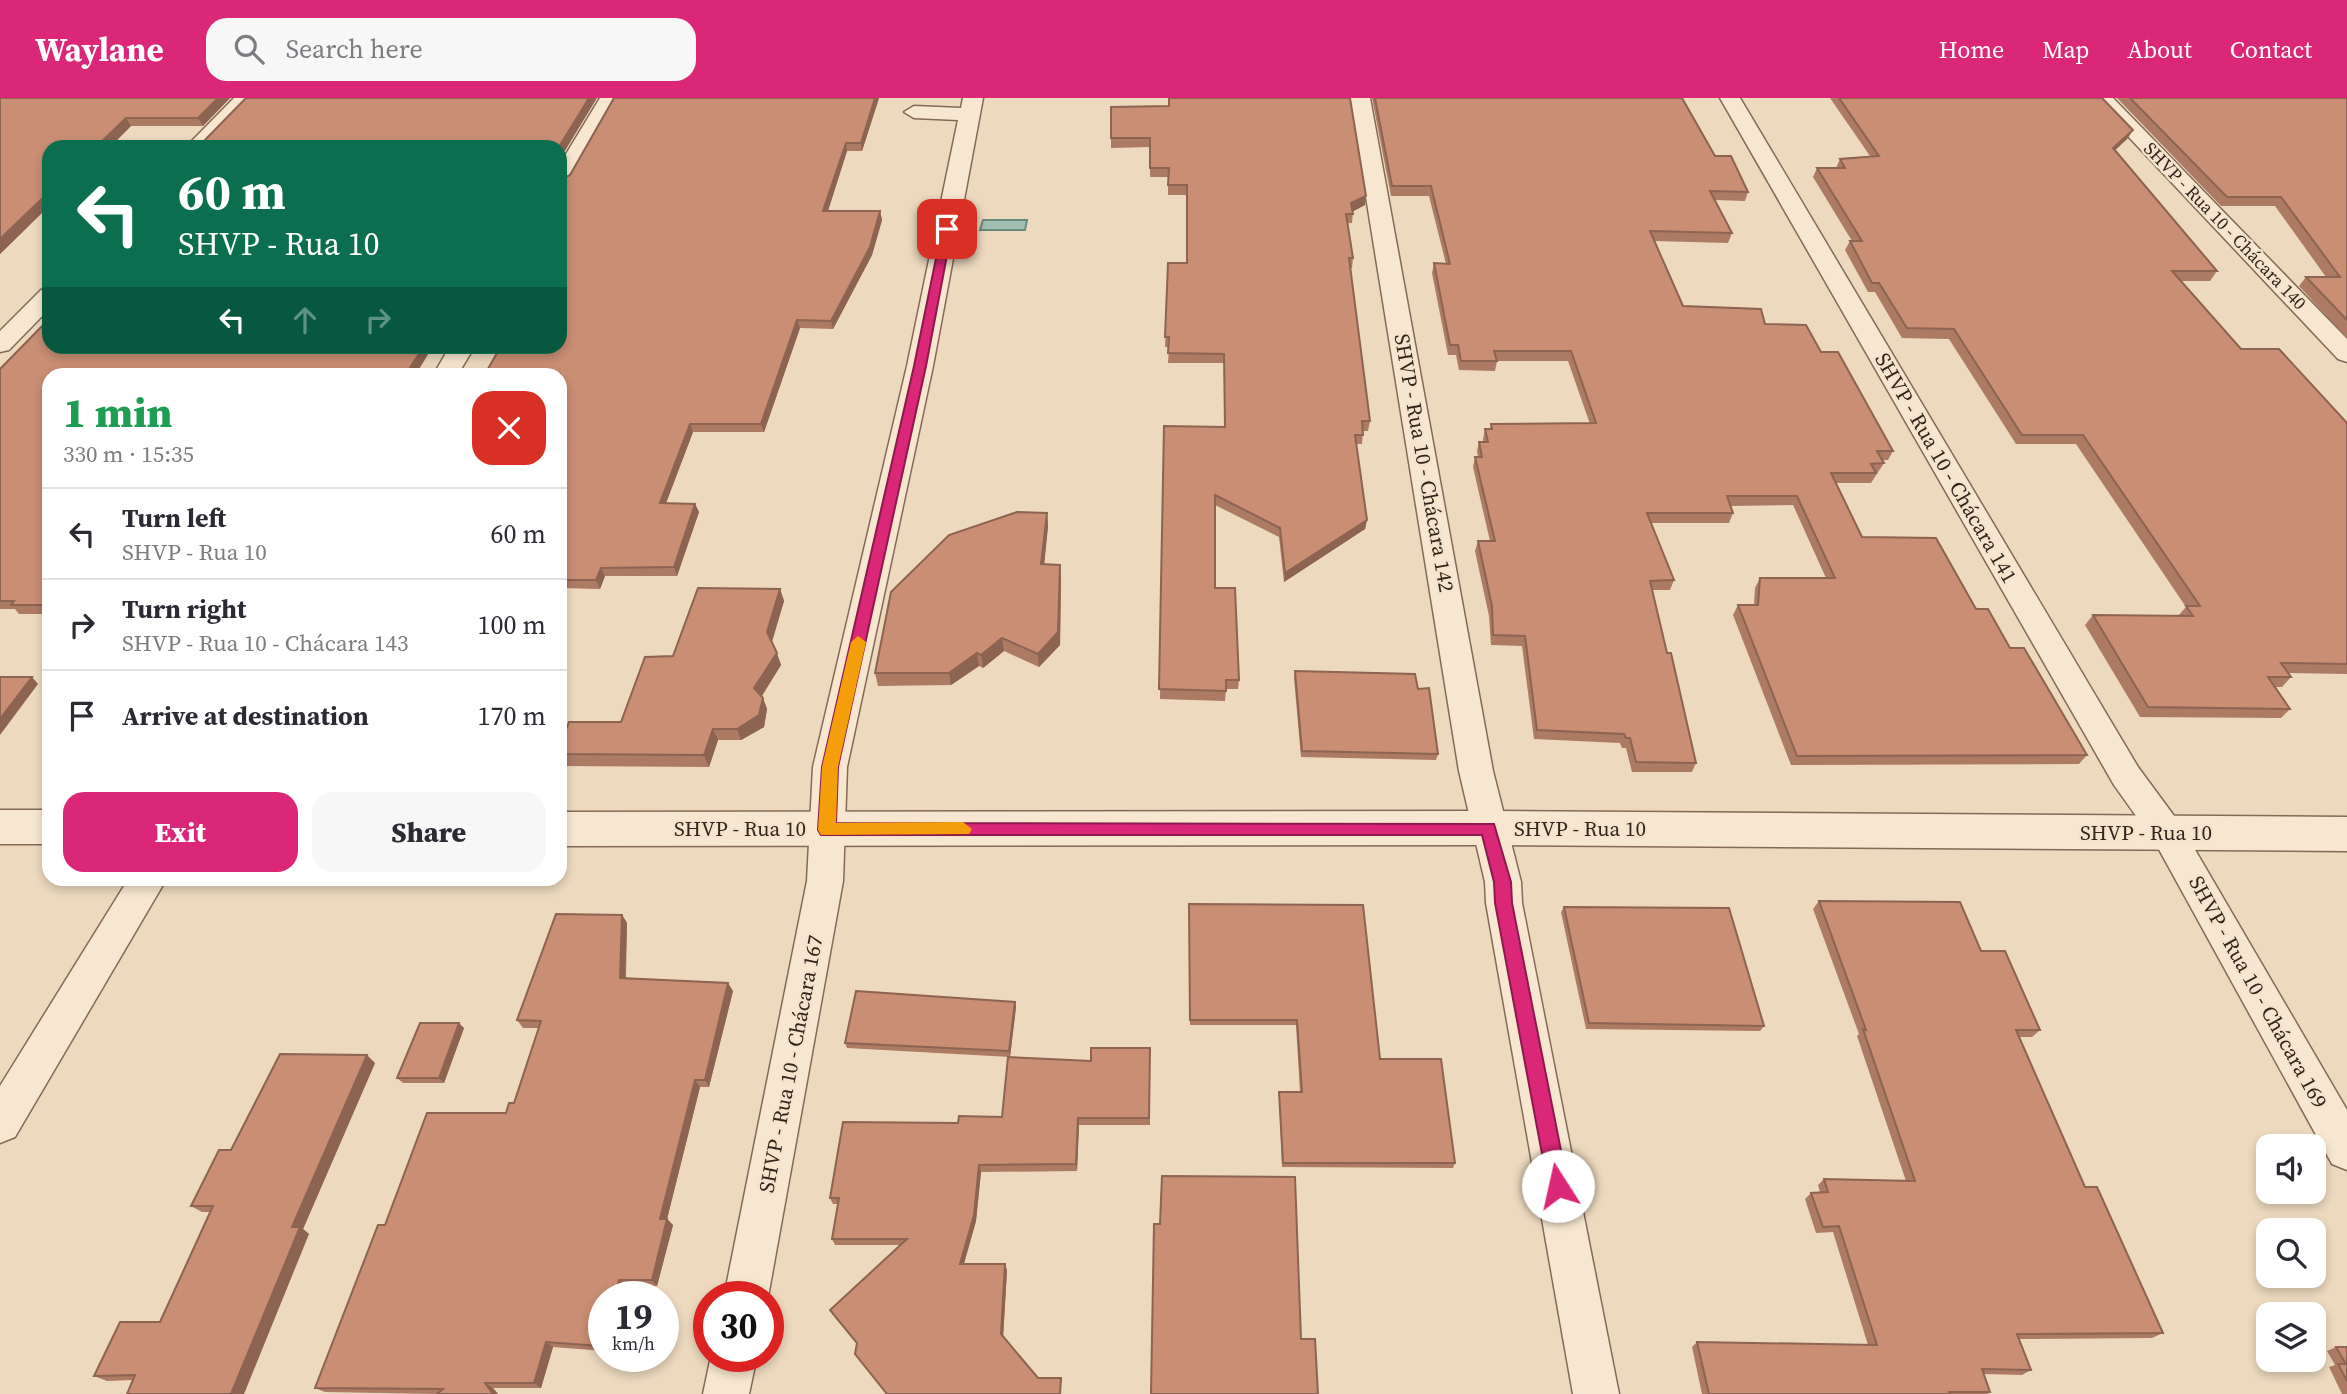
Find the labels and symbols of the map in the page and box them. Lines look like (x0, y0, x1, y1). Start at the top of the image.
street label: SHVP - Rua 10 - Chácara 140 (2138, 136, 2312, 315)
pin (917, 199, 977, 259)
street label: SHVP - Rua 10 - Chácara 142 (1387, 332, 1461, 594)
street label: SHVP - Rua 10 - Chácara 141 (1868, 347, 2024, 588)
street label: SHVP - Rua 10 (674, 814, 806, 843)
street label: SHVP - Rua 10 (1514, 814, 1646, 843)
street label: SHVP - Rua 10 (2080, 818, 2212, 847)
street label: SHVP - Rua 10 - Chácara 169 (2182, 870, 2335, 1113)
street label: SHVP - Rua 10 - Chácara 167 (751, 933, 830, 1195)
position arrow (1521, 1149, 1595, 1223)
speed limit sign: 30 (693, 1281, 784, 1372)

